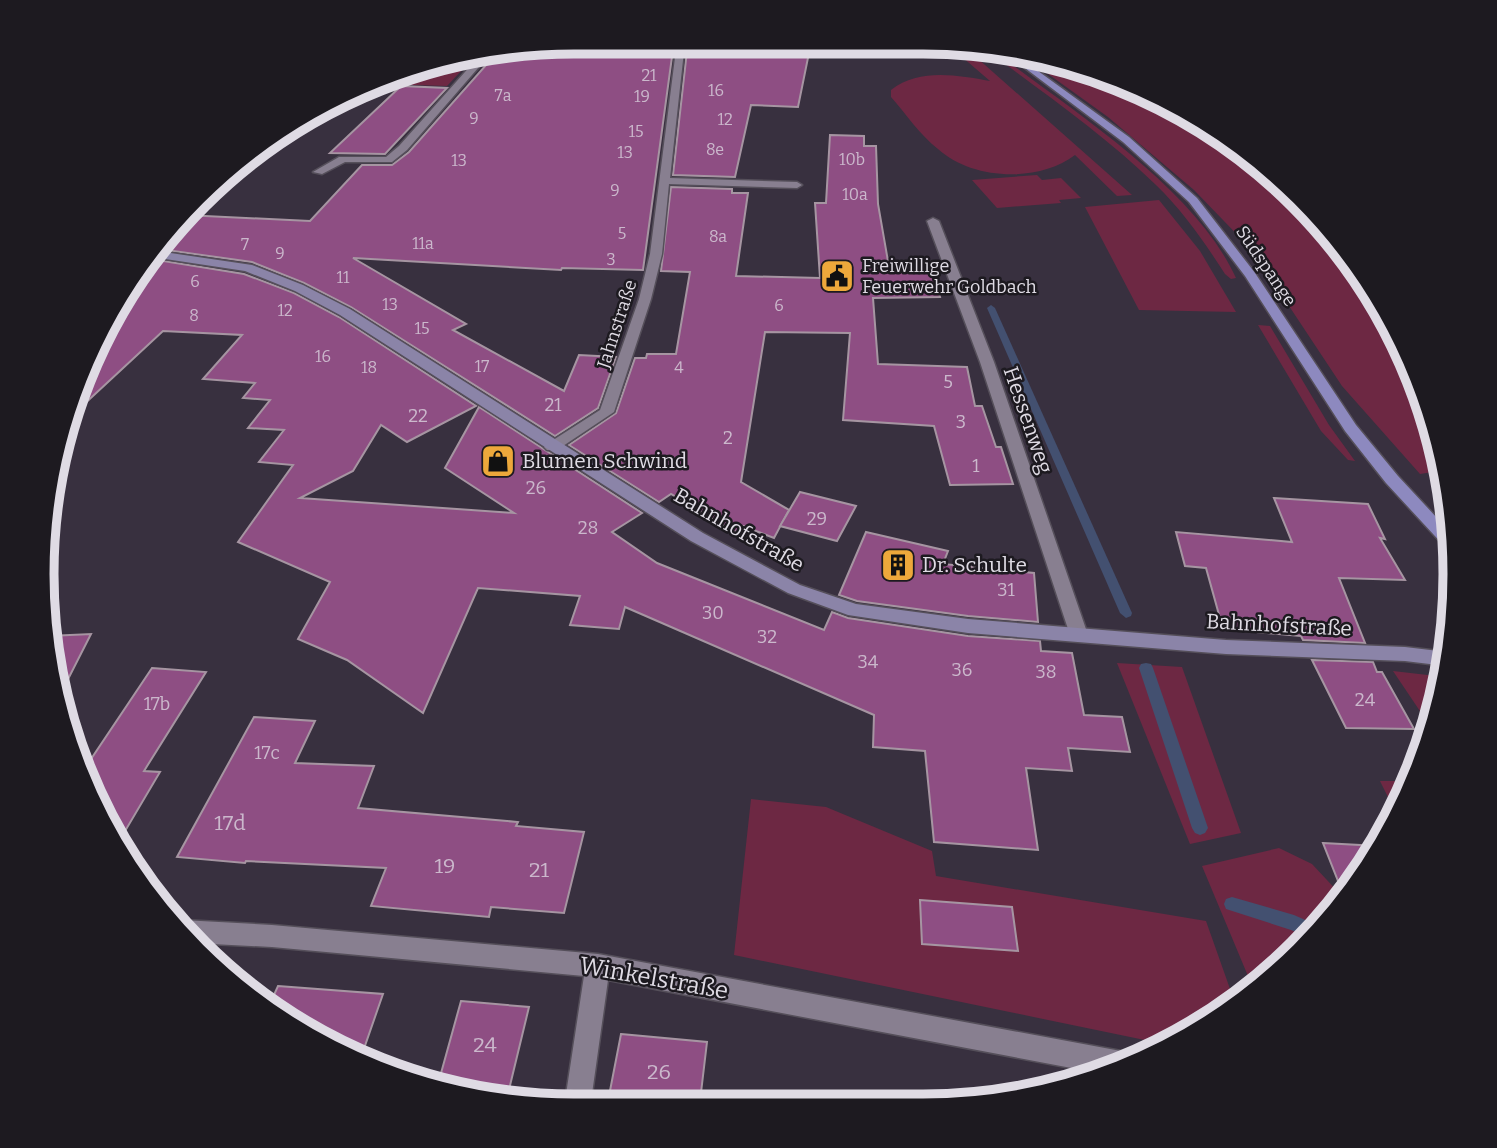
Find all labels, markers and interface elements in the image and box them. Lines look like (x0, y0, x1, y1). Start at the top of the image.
house number: 21 (641, 66, 657, 85)
house number: 16 (708, 81, 724, 100)
house number: 7a (495, 86, 512, 105)
house number: 19 (634, 87, 650, 106)
house number: 9 (469, 109, 479, 128)
house number: 12 (717, 110, 733, 129)
house number: 15 (628, 122, 644, 141)
house number: 8e (706, 140, 724, 159)
house number: 13 (617, 143, 633, 162)
house number: 10b (839, 150, 865, 169)
house number: 13 (451, 151, 467, 170)
house number: 9 (610, 181, 620, 200)
house number: 10a (842, 185, 868, 204)
street label: Südspange (1231, 221, 1301, 311)
house number: 5 (618, 224, 626, 243)
house number: 8a (709, 227, 727, 246)
house number: 11a (412, 234, 434, 253)
house number: 7 (241, 235, 249, 254)
house number: 9 (275, 244, 285, 263)
house number: 3 (606, 250, 616, 269)
place label: Freiwillige Feuerwehr Goldbach (862, 255, 1037, 298)
public building icon: Freiwillige Feuerwehr Goldbach (818, 257, 856, 295)
house number: 11 (337, 268, 350, 287)
house number: 6 (190, 272, 200, 291)
street label: Jahnstraße (592, 277, 642, 372)
house number: 13 (382, 295, 398, 314)
house number: 6 (774, 296, 784, 315)
house number: 12 (277, 301, 293, 320)
house number: 8 (189, 306, 199, 325)
house number: 15 (414, 319, 430, 338)
house number: 16 (315, 347, 331, 366)
house number: 17 (475, 357, 489, 376)
house number: 18 (361, 358, 377, 377)
house number: 4 (674, 358, 684, 377)
street label: Hessenweg (998, 363, 1059, 477)
house number: 5 (943, 371, 953, 393)
house number: 21 (544, 394, 562, 416)
house number: 22 (408, 405, 428, 427)
house number: 3 (956, 411, 966, 433)
house number: 2 (723, 427, 733, 449)
shop icon: Blumen Schwind (479, 442, 517, 480)
place label: Blumen Schwind (522, 448, 687, 474)
house number: 1 (972, 455, 980, 477)
house number: 26 (526, 477, 546, 499)
street label: Bahnhofstraße (669, 482, 809, 578)
house number: 29 (807, 508, 827, 530)
house number: 28 (578, 517, 598, 539)
building icon: Dr. Schulte (879, 546, 917, 584)
place label: Dr. Schulte (922, 552, 1027, 578)
house number: 31 (997, 579, 1015, 601)
house number: 30 (702, 602, 724, 624)
street label: Bahnhofstraße (1205, 608, 1353, 642)
house number: 32 (757, 626, 777, 648)
house number: 34 (858, 651, 879, 673)
house number: 36 (952, 659, 972, 681)
house number: 38 (1035, 661, 1057, 683)
house number: 24 (1355, 689, 1376, 711)
house number: 17b (144, 693, 170, 715)
house number: 17c (254, 742, 280, 764)
house number: 17d (214, 810, 246, 836)
house number: 19 (435, 853, 455, 879)
house number: 21 (529, 857, 549, 883)
street label: Winkelstraße (578, 951, 730, 1005)
house number: 24 (473, 1032, 497, 1058)
house number: 26 (647, 1059, 671, 1085)

